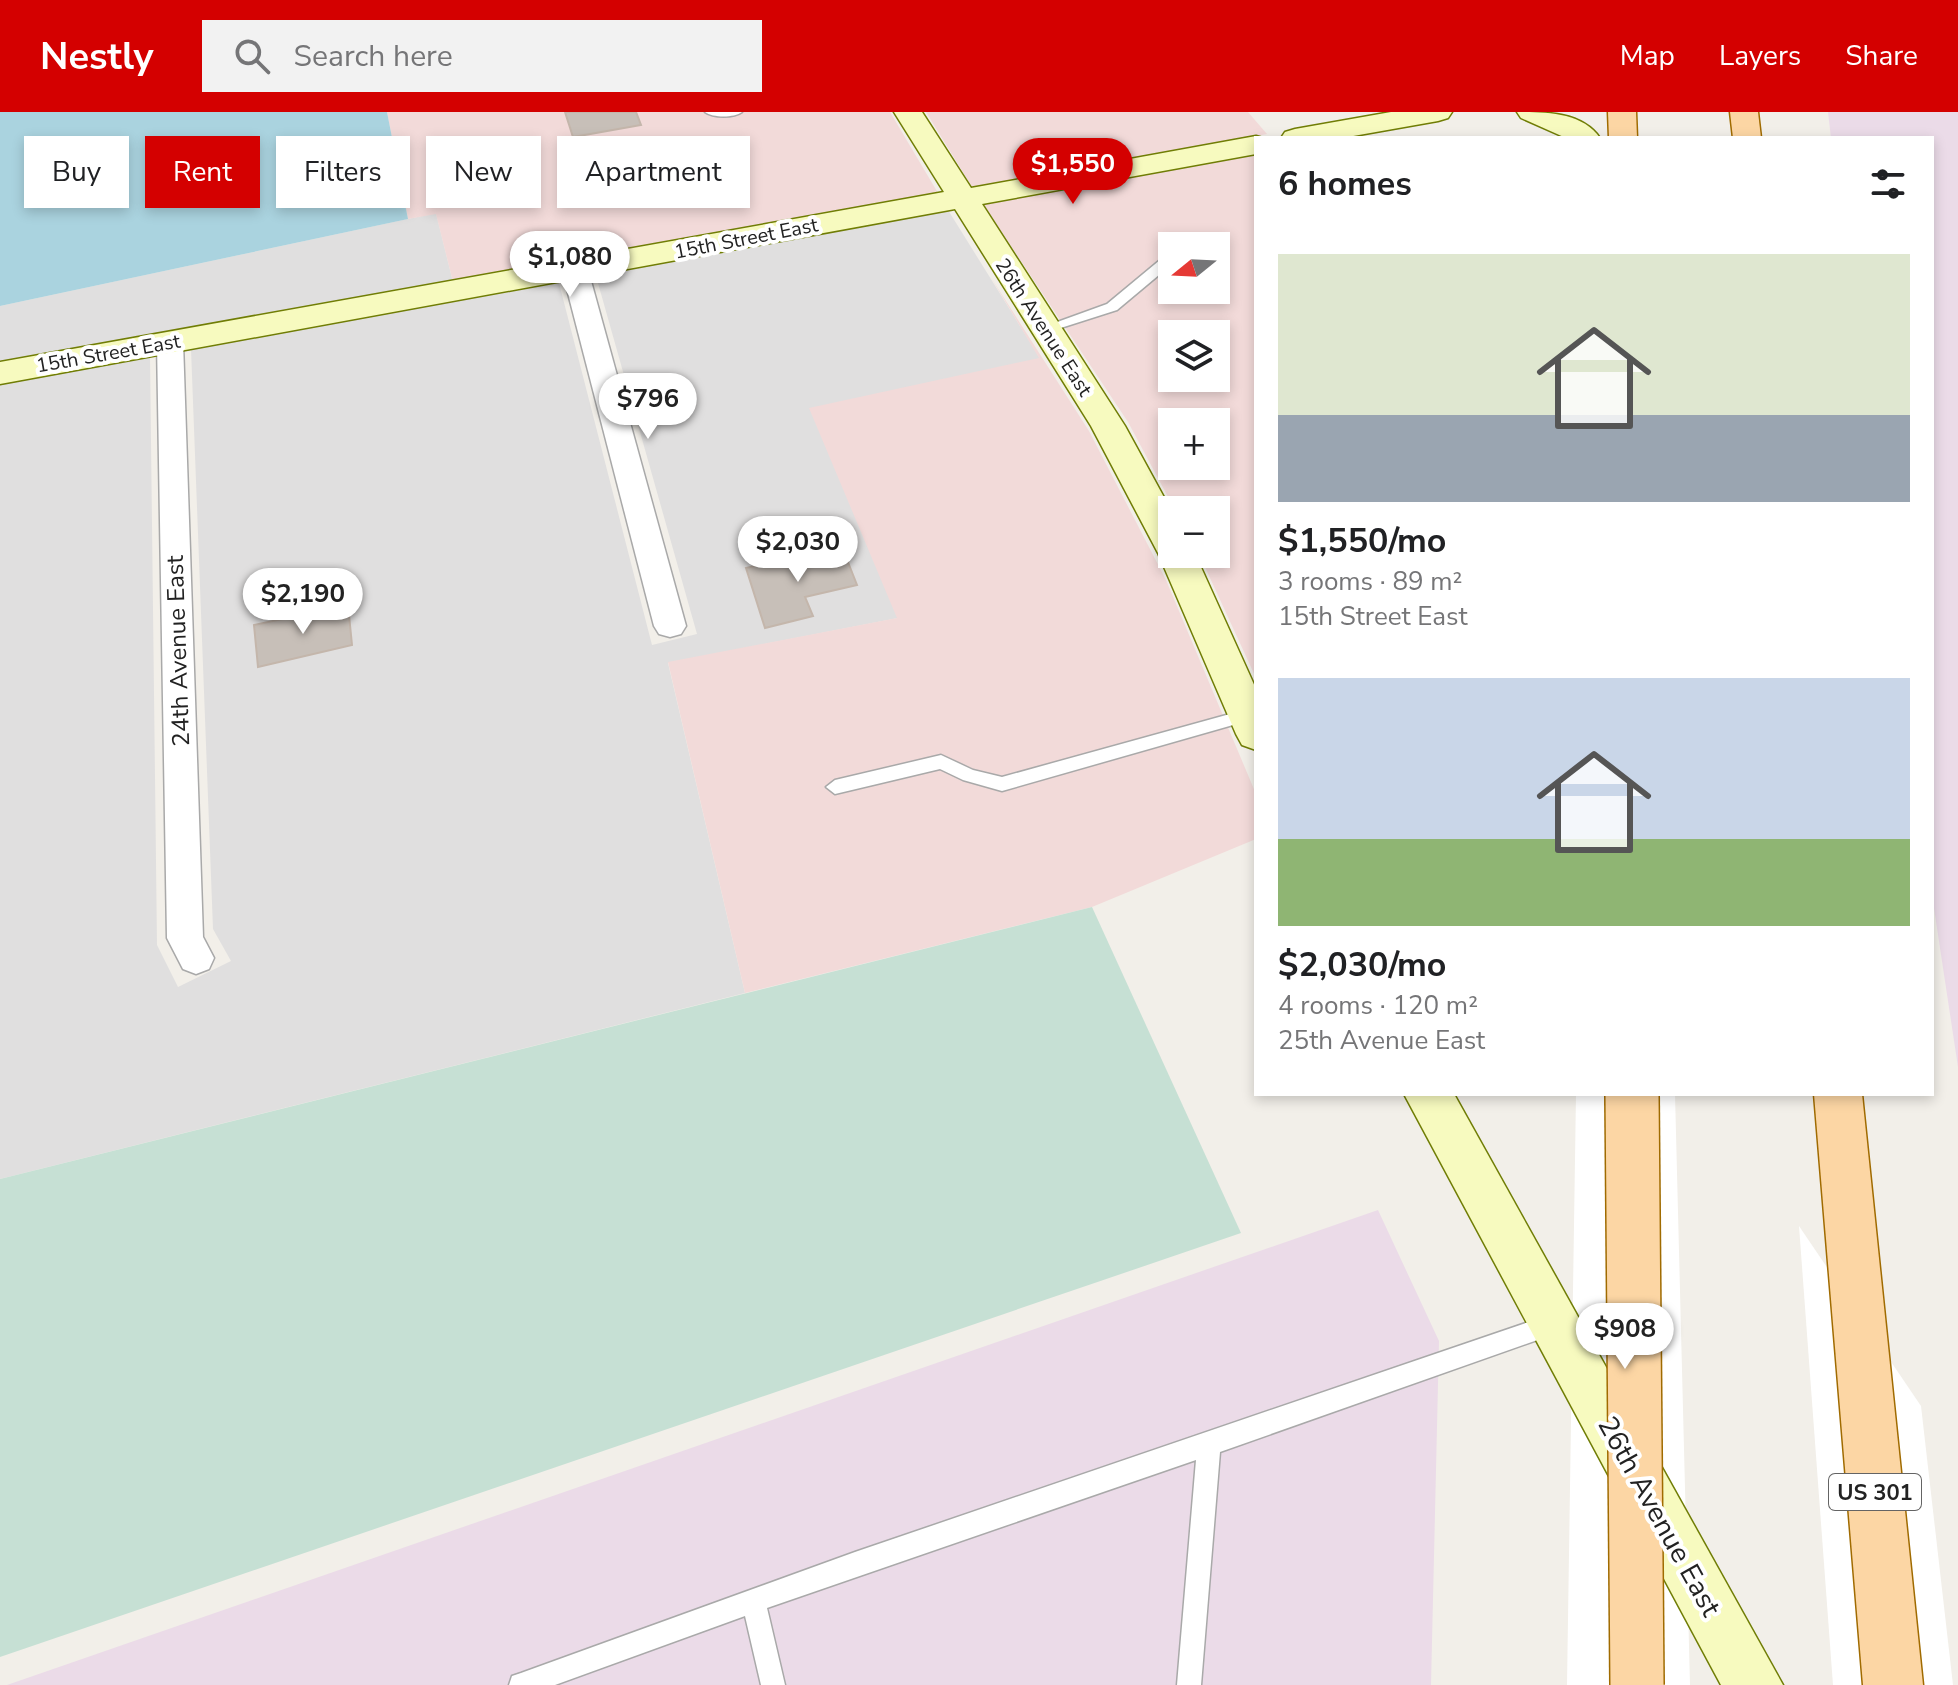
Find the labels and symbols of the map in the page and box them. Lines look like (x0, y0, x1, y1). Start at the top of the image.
pin: $1,550 (1008, 138, 1138, 206)
street label: 15th Street East (672, 211, 821, 266)
pin: $1,080 (505, 231, 635, 299)
north arrow (1158, 232, 1230, 304)
street label: 26th Avenue East (989, 253, 1099, 402)
street label: 15th Street East (34, 327, 183, 379)
pin: $796 (601, 373, 695, 441)
pin: $2,030 (733, 516, 863, 584)
street label: 24th Avenue East (159, 554, 197, 747)
pin: $2,190 (238, 568, 368, 636)
pin: $908 (1578, 1303, 1672, 1371)
street label: 26th Avenue East (1588, 1410, 1730, 1623)
road number: US 301 (1829, 1474, 1921, 1510)

